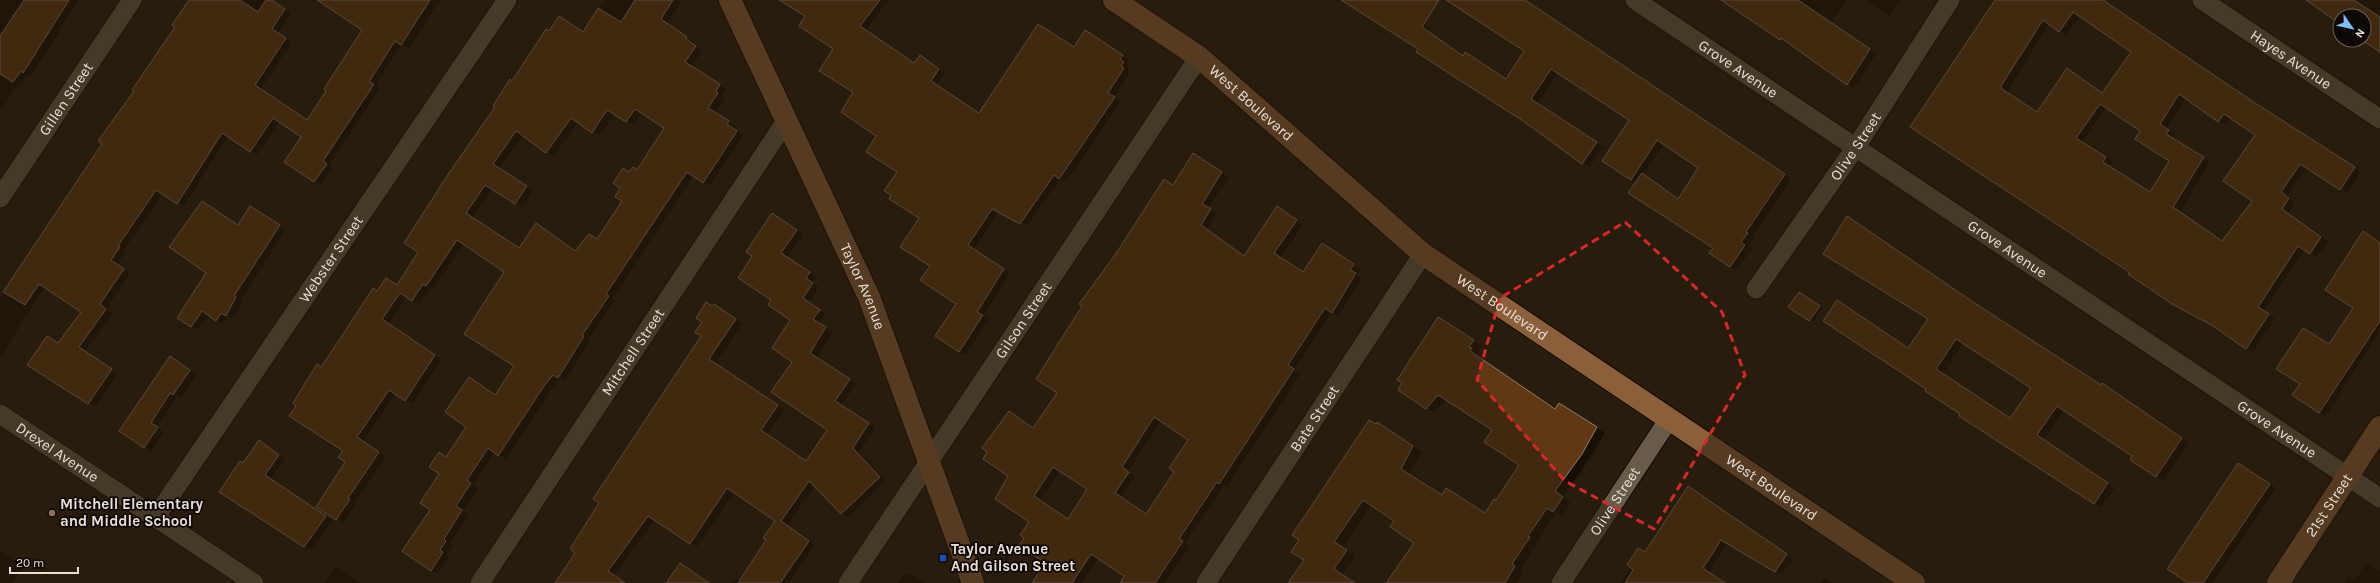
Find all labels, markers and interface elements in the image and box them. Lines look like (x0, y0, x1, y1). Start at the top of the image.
north arrow (2332, 8, 2372, 48)
street label: Hayes Avenue (2247, 26, 2335, 93)
text: N (2352, 26, 2367, 40)
street label: Grove Avenue (1695, 36, 1781, 102)
street label: Gillen Street (35, 59, 97, 139)
street label: West Boulevard (1205, 61, 1297, 145)
street label: Olive Street (1826, 109, 1885, 184)
street label: Webster Street (295, 212, 367, 306)
street label: Grove Avenue (1964, 216, 2051, 282)
street label: Taylor Avenue (836, 241, 889, 332)
street label: West Boulevard (1453, 270, 1551, 344)
street label: Gilson Street (991, 278, 1056, 362)
street label: Mitchell Street (598, 305, 668, 399)
street label: Bate Street (1286, 382, 1343, 455)
street label: Grove Avenue (2234, 396, 2320, 462)
street label: Drexel Avenue (13, 418, 102, 486)
street label: West Boulevard (1722, 450, 1821, 525)
street label: Olive Street (1586, 463, 1644, 539)
street label: 21st Street (2302, 470, 2356, 540)
place label: Mitchell Elementary and Middle School (60, 495, 204, 530)
marker: Mitchell Elementary and Middle School (47, 508, 57, 518)
place label: Taylor Avenue And Gilson Street (951, 540, 1075, 575)
scale bar (10, 549, 78, 575)
marker: Taylor Avenue And Gilson Street (938, 553, 948, 563)
text: 20 m (16, 556, 44, 570)

